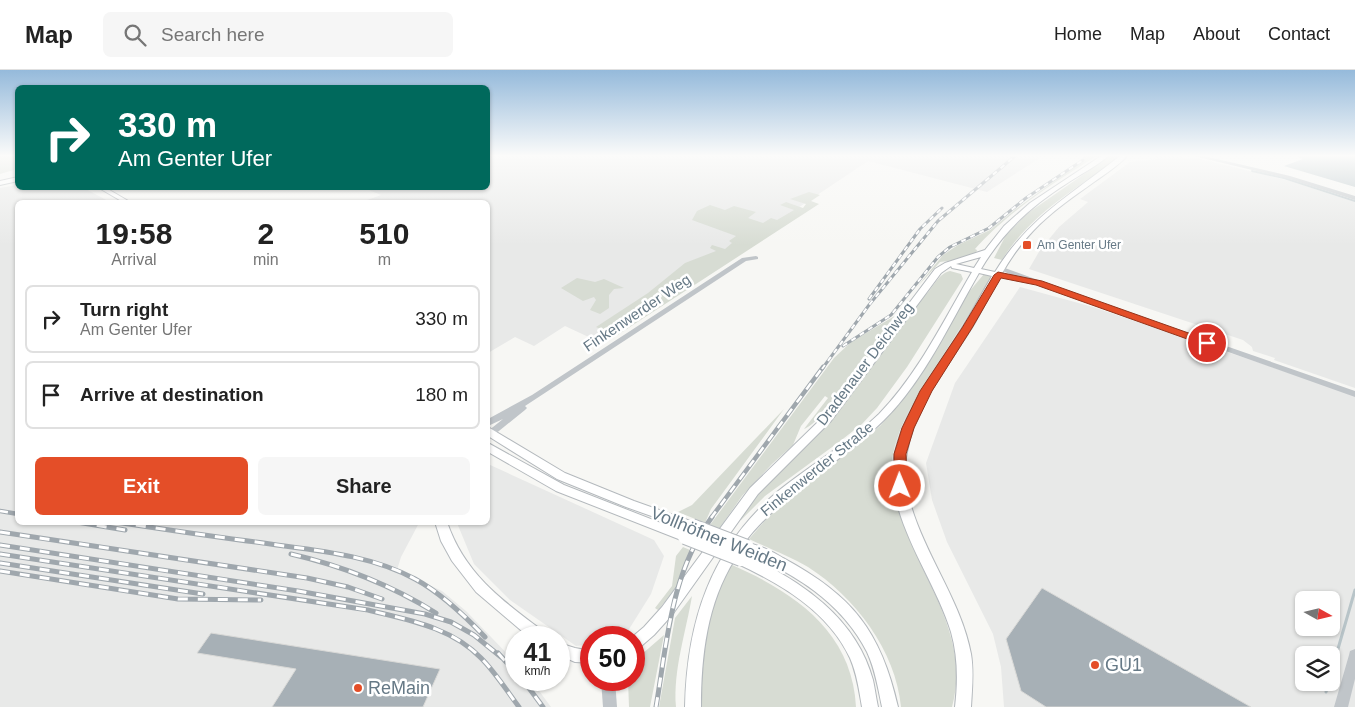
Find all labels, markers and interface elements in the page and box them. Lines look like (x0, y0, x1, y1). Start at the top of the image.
search box (103, 12, 453, 57)
text: Map (25, 21, 73, 48)
icon: search (121, 21, 149, 49)
text: Search here (161, 24, 265, 45)
text: Home (1054, 24, 1102, 44)
text: Map (1130, 24, 1165, 44)
text: About (1193, 24, 1240, 44)
text: Contact (1268, 24, 1330, 44)
icon: right (35, 105, 100, 170)
text: 330 m (118, 105, 217, 144)
text: Am Genter Ufer (118, 146, 272, 171)
text: 19:58 (96, 217, 172, 250)
text: 2 (257, 217, 274, 250)
text: 510 (359, 217, 409, 250)
place label: Am Genter Ufer (1037, 238, 1121, 252)
marker: Am Genter Ufer (1021, 239, 1033, 251)
text: Arrival (111, 251, 157, 268)
text: min (253, 251, 279, 268)
text: m (378, 251, 391, 268)
street label: Finkenwerder Weg (580, 270, 694, 355)
text: Turn right (80, 299, 168, 320)
street label: Dradenauer Deichweg (813, 299, 916, 428)
icon: right (37, 305, 65, 333)
text: 330 m (415, 308, 468, 329)
text: Am Genter Ufer (80, 321, 192, 338)
pin (1186, 322, 1228, 364)
icon: arrive (1193, 329, 1221, 357)
icon: arrive (37, 381, 65, 409)
text: Arrive at destination (80, 384, 264, 405)
text: 180 m (415, 384, 468, 405)
street label: Finkenwerder Straße (757, 418, 876, 519)
button: Exit (35, 457, 248, 515)
button: Share (258, 457, 470, 515)
position arrow (873, 459, 925, 511)
street label: Vollhöfner Weiden (648, 502, 790, 576)
north arrow (1295, 591, 1340, 636)
map controls (1295, 591, 1340, 691)
speed limit sign: 50 (580, 626, 645, 691)
text: 41 (524, 638, 551, 666)
button: layers (1295, 646, 1340, 691)
place label: GU1 (1105, 655, 1142, 675)
marker: GU1 (1089, 659, 1101, 671)
text: km/h (524, 664, 551, 678)
place label: ReMain (368, 678, 430, 698)
marker: ReMain (352, 682, 364, 694)

